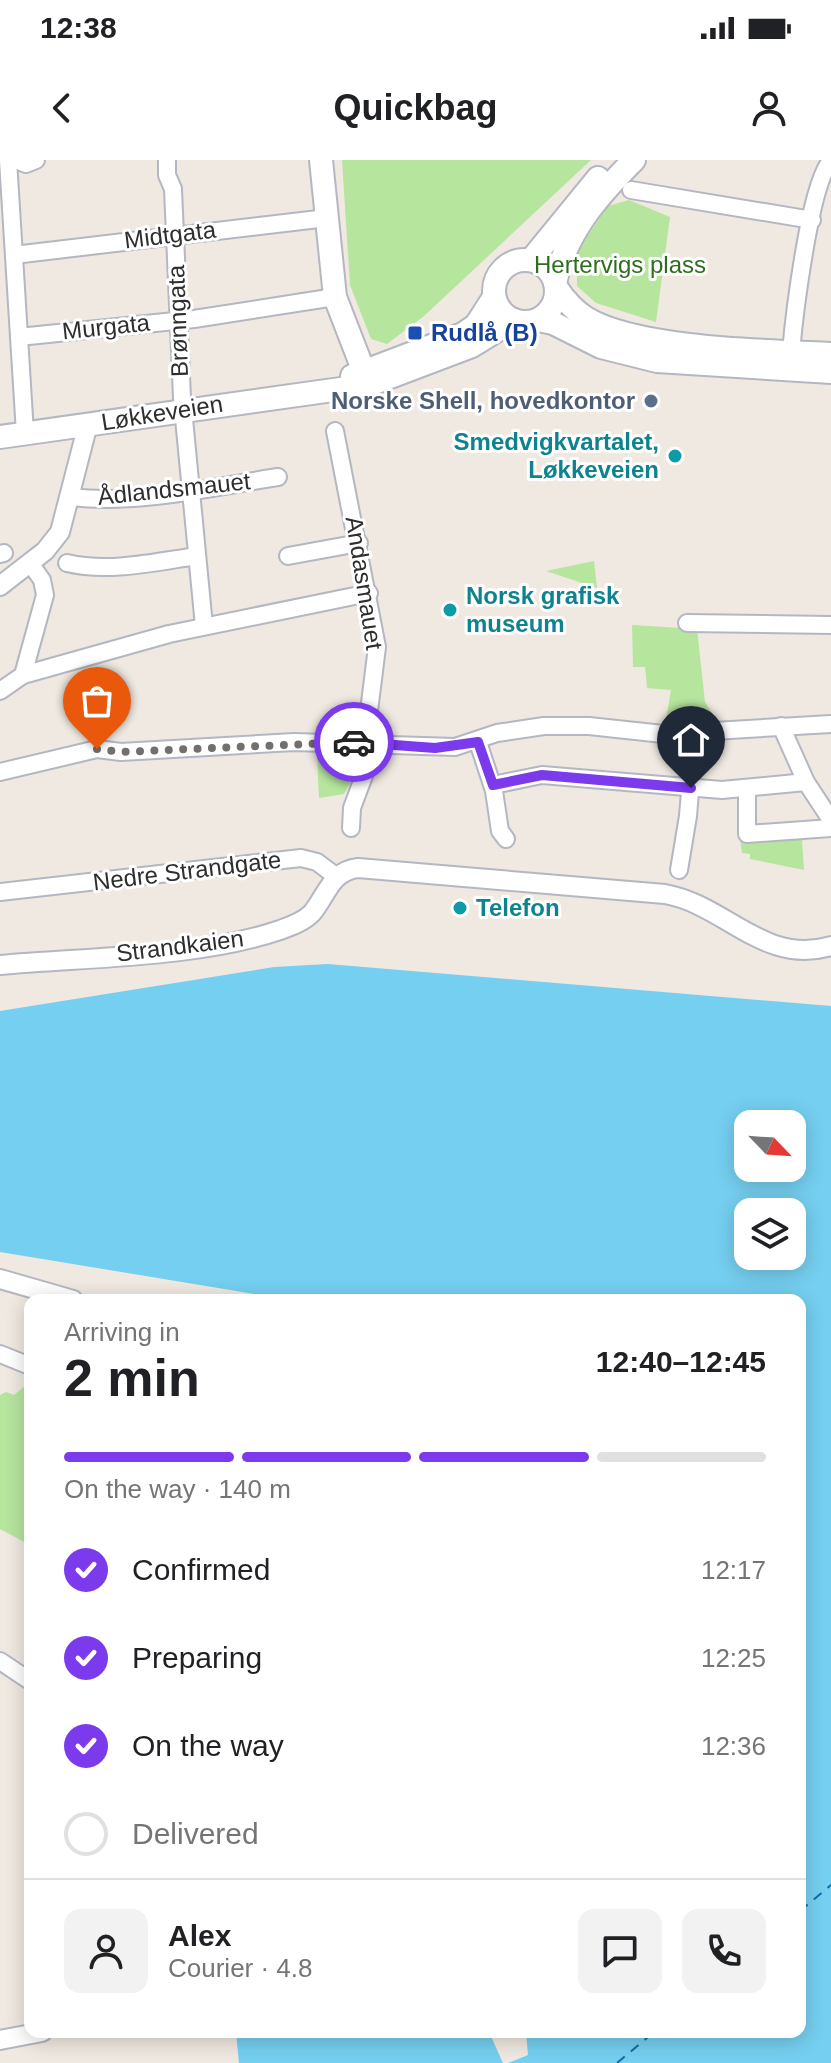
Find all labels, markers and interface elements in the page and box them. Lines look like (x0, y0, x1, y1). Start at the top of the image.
text: 12:38 (40, 11, 117, 44)
icon: back (40, 86, 84, 130)
icon: person (747, 86, 791, 130)
text: Quickbag (333, 87, 498, 128)
street label: Midtgata (123, 215, 218, 254)
park label: Hertervigs plass (534, 251, 706, 278)
street label: Brønngata (162, 264, 193, 377)
street label: Murgata (61, 308, 152, 345)
place label: Rudlå (B) (431, 319, 538, 346)
marker: Rudlå (B) (406, 324, 424, 342)
place label: Norske Shell, hovedkontor (331, 387, 635, 414)
street label: Løkkeveien (99, 390, 225, 435)
marker: Norske Shell, hovedkontor (642, 392, 660, 410)
place label: Smedvigkvartalet, Løkkeveien (454, 428, 659, 483)
marker: Smedvigkvartalet, Løkkeveien (666, 447, 684, 465)
street label: Ådlandsmauet (96, 467, 252, 510)
street label: Andasmauet (341, 514, 388, 652)
place label: Norsk grafisk museum (466, 582, 620, 637)
marker: Norsk grafisk museum (441, 601, 459, 619)
pin (63, 667, 131, 749)
icon: bag (75, 679, 119, 723)
courier (314, 702, 394, 782)
pin (657, 706, 725, 788)
icon: home (669, 718, 713, 762)
icon: car (332, 720, 376, 764)
street label: Nedre Strandgate (91, 846, 283, 895)
place label: Telefon (476, 894, 560, 921)
marker: Telefon (451, 899, 469, 917)
street label: Strandkaien (115, 924, 245, 967)
north arrow (734, 1110, 806, 1182)
map controls (734, 1110, 806, 1270)
button: layers (734, 1198, 806, 1270)
text: Arriving in (64, 1317, 180, 1347)
text: 12:40–12:45 (596, 1345, 766, 1378)
text: 2 min (64, 1349, 200, 1407)
text: On the way · 140 m (64, 1474, 291, 1504)
icon: check (64, 1548, 108, 1592)
text: Confirmed (132, 1553, 270, 1586)
text: 12:17 (701, 1555, 766, 1585)
icon: check (64, 1636, 108, 1680)
text: Preparing (132, 1641, 262, 1674)
text: 12:25 (701, 1643, 766, 1673)
icon: check (64, 1724, 108, 1768)
text: On the way (132, 1729, 284, 1762)
text: 12:36 (701, 1731, 766, 1761)
text: Delivered (132, 1817, 259, 1850)
button: person (64, 1909, 148, 1993)
button: chat (578, 1909, 662, 1993)
button: phone (682, 1909, 766, 1993)
text: Alex (168, 1919, 231, 1952)
text: Courier · 4.8 (168, 1953, 313, 1983)

